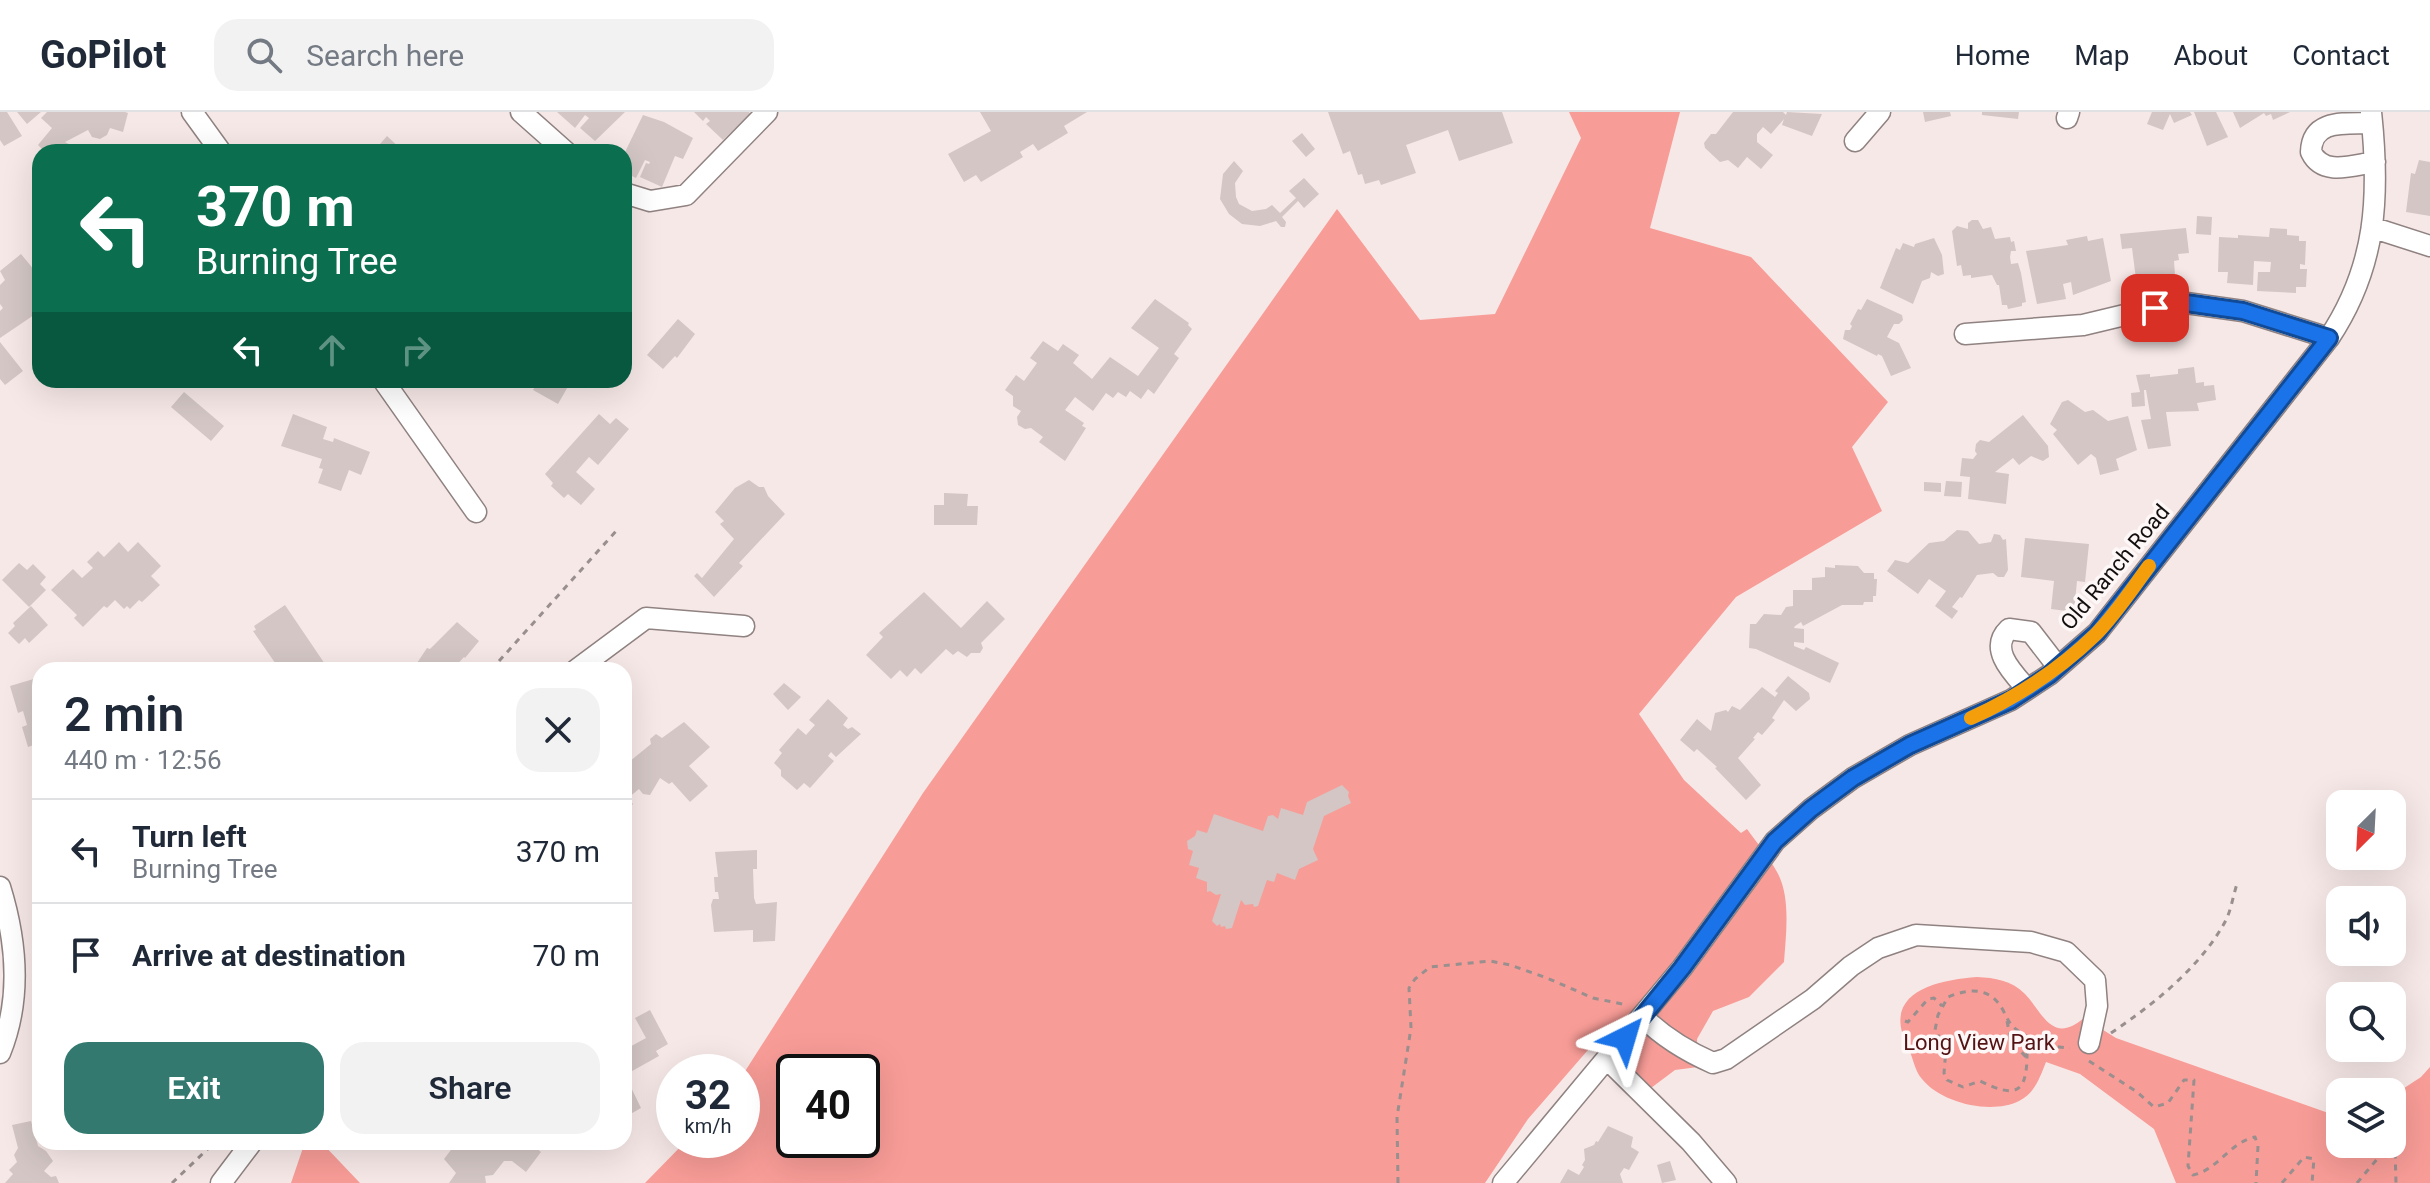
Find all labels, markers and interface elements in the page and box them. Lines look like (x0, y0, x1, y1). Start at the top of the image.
search box (214, 19, 774, 91)
text: GoPilot (40, 33, 166, 77)
icon: search (242, 33, 286, 77)
text: Search here (306, 38, 464, 73)
text: Home (1955, 39, 2030, 72)
text: Map (2074, 39, 2130, 72)
text: About (2174, 39, 2248, 72)
text: Contact (2292, 39, 2390, 72)
text: 370 m (196, 174, 355, 240)
icon: left (64, 176, 168, 280)
text: Burning Tree (196, 241, 398, 283)
pin (2121, 274, 2189, 342)
icon: arrive (2133, 286, 2177, 330)
icon: left (226, 328, 270, 372)
icon: ahead (310, 328, 354, 372)
icon: right (394, 328, 438, 372)
street label: Old Ranch Road (2055, 499, 2175, 635)
text: 2 min (64, 686, 184, 743)
button: close (516, 688, 600, 772)
text: 440 m · 12:56 (64, 745, 222, 775)
north arrow (2326, 790, 2406, 870)
map controls (2326, 790, 2406, 1158)
text: Turn left (132, 819, 247, 854)
icon: left (64, 829, 108, 873)
text: 370 m (516, 834, 600, 869)
text: Burning Tree (132, 854, 278, 884)
button: sound (2326, 886, 2406, 966)
icon: arrive (64, 933, 108, 977)
text: Arrive at destination (132, 938, 406, 973)
text: 70 m (533, 938, 600, 973)
button: search (2326, 982, 2406, 1062)
position arrow (1583, 996, 1667, 1080)
park label: Long View Park (1903, 1030, 2056, 1055)
button: Exit (64, 1042, 324, 1134)
button: Share (340, 1042, 600, 1134)
speed limit sign: 40 (776, 1054, 880, 1158)
text: 32 (685, 1072, 731, 1119)
button: layers (2326, 1078, 2406, 1158)
text: km/h (685, 1114, 731, 1138)

